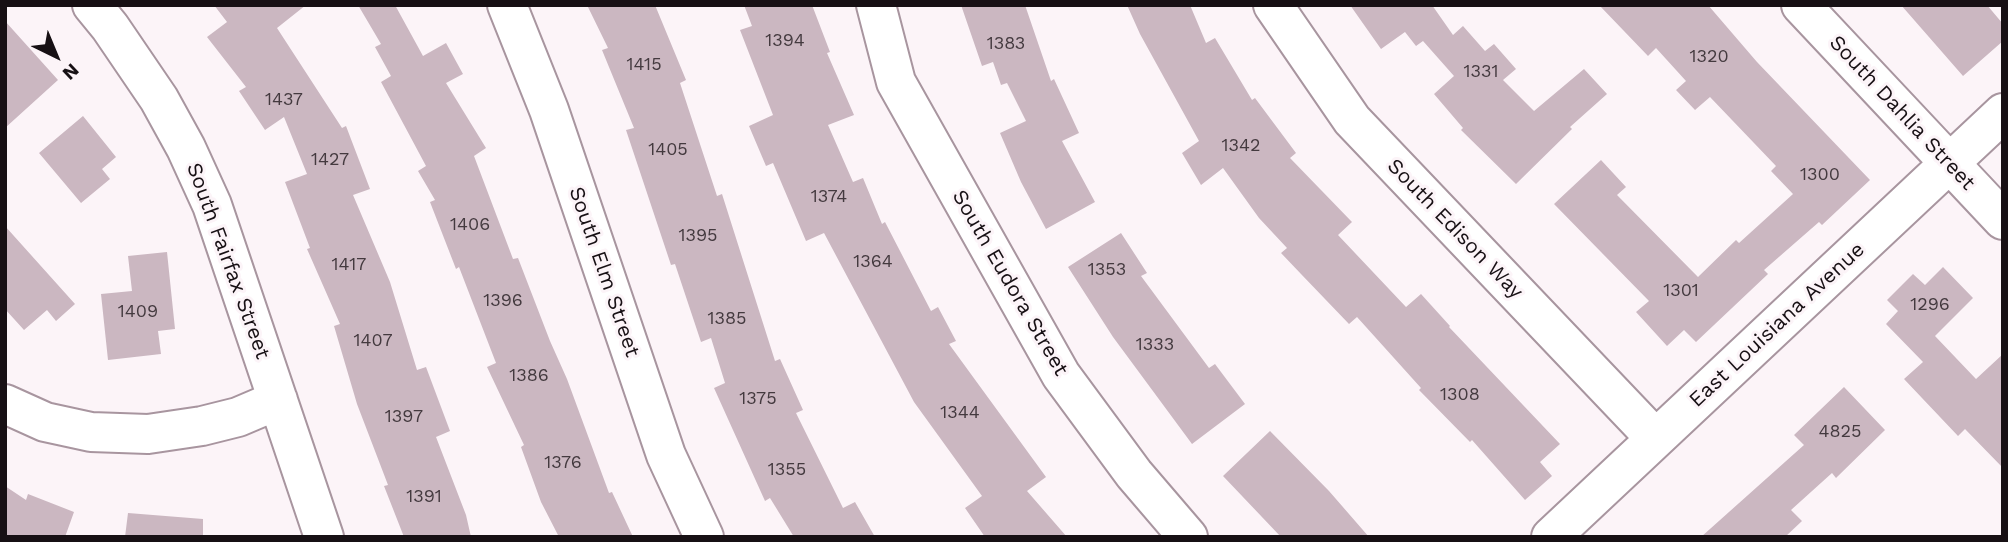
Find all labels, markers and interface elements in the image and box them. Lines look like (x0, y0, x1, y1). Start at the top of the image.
north arrow (21, 21, 91, 91)
house number: 1394 (765, 30, 805, 52)
street label: South Dahlia Street (1824, 30, 1980, 196)
house number: 1383 (987, 33, 1025, 55)
house number: 1320 (1689, 46, 1729, 68)
house number: 1415 (626, 54, 662, 76)
text: N (58, 59, 84, 85)
house number: 1331 (1463, 61, 1499, 83)
house number: 1437 (265, 89, 303, 111)
house number: 1342 (1221, 135, 1261, 157)
house number: 1405 (648, 139, 688, 161)
house number: 1427 (311, 149, 349, 171)
street label: South Edison Way (1382, 154, 1528, 304)
street label: South Fairfax Street (181, 160, 275, 362)
house number: 1300 (1800, 164, 1840, 186)
street label: South Elm Street (563, 184, 645, 360)
house number: 1374 (811, 186, 847, 208)
street label: South Eudora Street (947, 186, 1073, 380)
house number: 1406 (450, 214, 490, 236)
house number: 1395 (678, 225, 718, 247)
street label: East Louisiana Avenue (1684, 237, 1870, 413)
house number: 1364 (853, 251, 893, 273)
house number: 1417 (332, 254, 366, 276)
house number: 1353 (1088, 259, 1126, 281)
house number: 1301 (1663, 280, 1699, 302)
house number: 1396 (483, 290, 523, 312)
house number: 1296 (1910, 294, 1950, 316)
house number: 1409 (118, 301, 158, 323)
house number: 1385 (707, 308, 747, 330)
house number: 1407 (354, 330, 392, 352)
house number: 1333 (1136, 334, 1174, 356)
house number: 1386 (509, 365, 549, 387)
house number: 1308 (1440, 384, 1480, 406)
house number: 1375 (739, 388, 777, 410)
house number: 1344 (940, 402, 980, 424)
house number: 1397 (385, 406, 423, 428)
house number: 4825 (1818, 421, 1862, 443)
house number: 1376 (544, 452, 582, 474)
house number: 1355 (768, 459, 806, 481)
house number: 1391 (406, 486, 442, 508)

